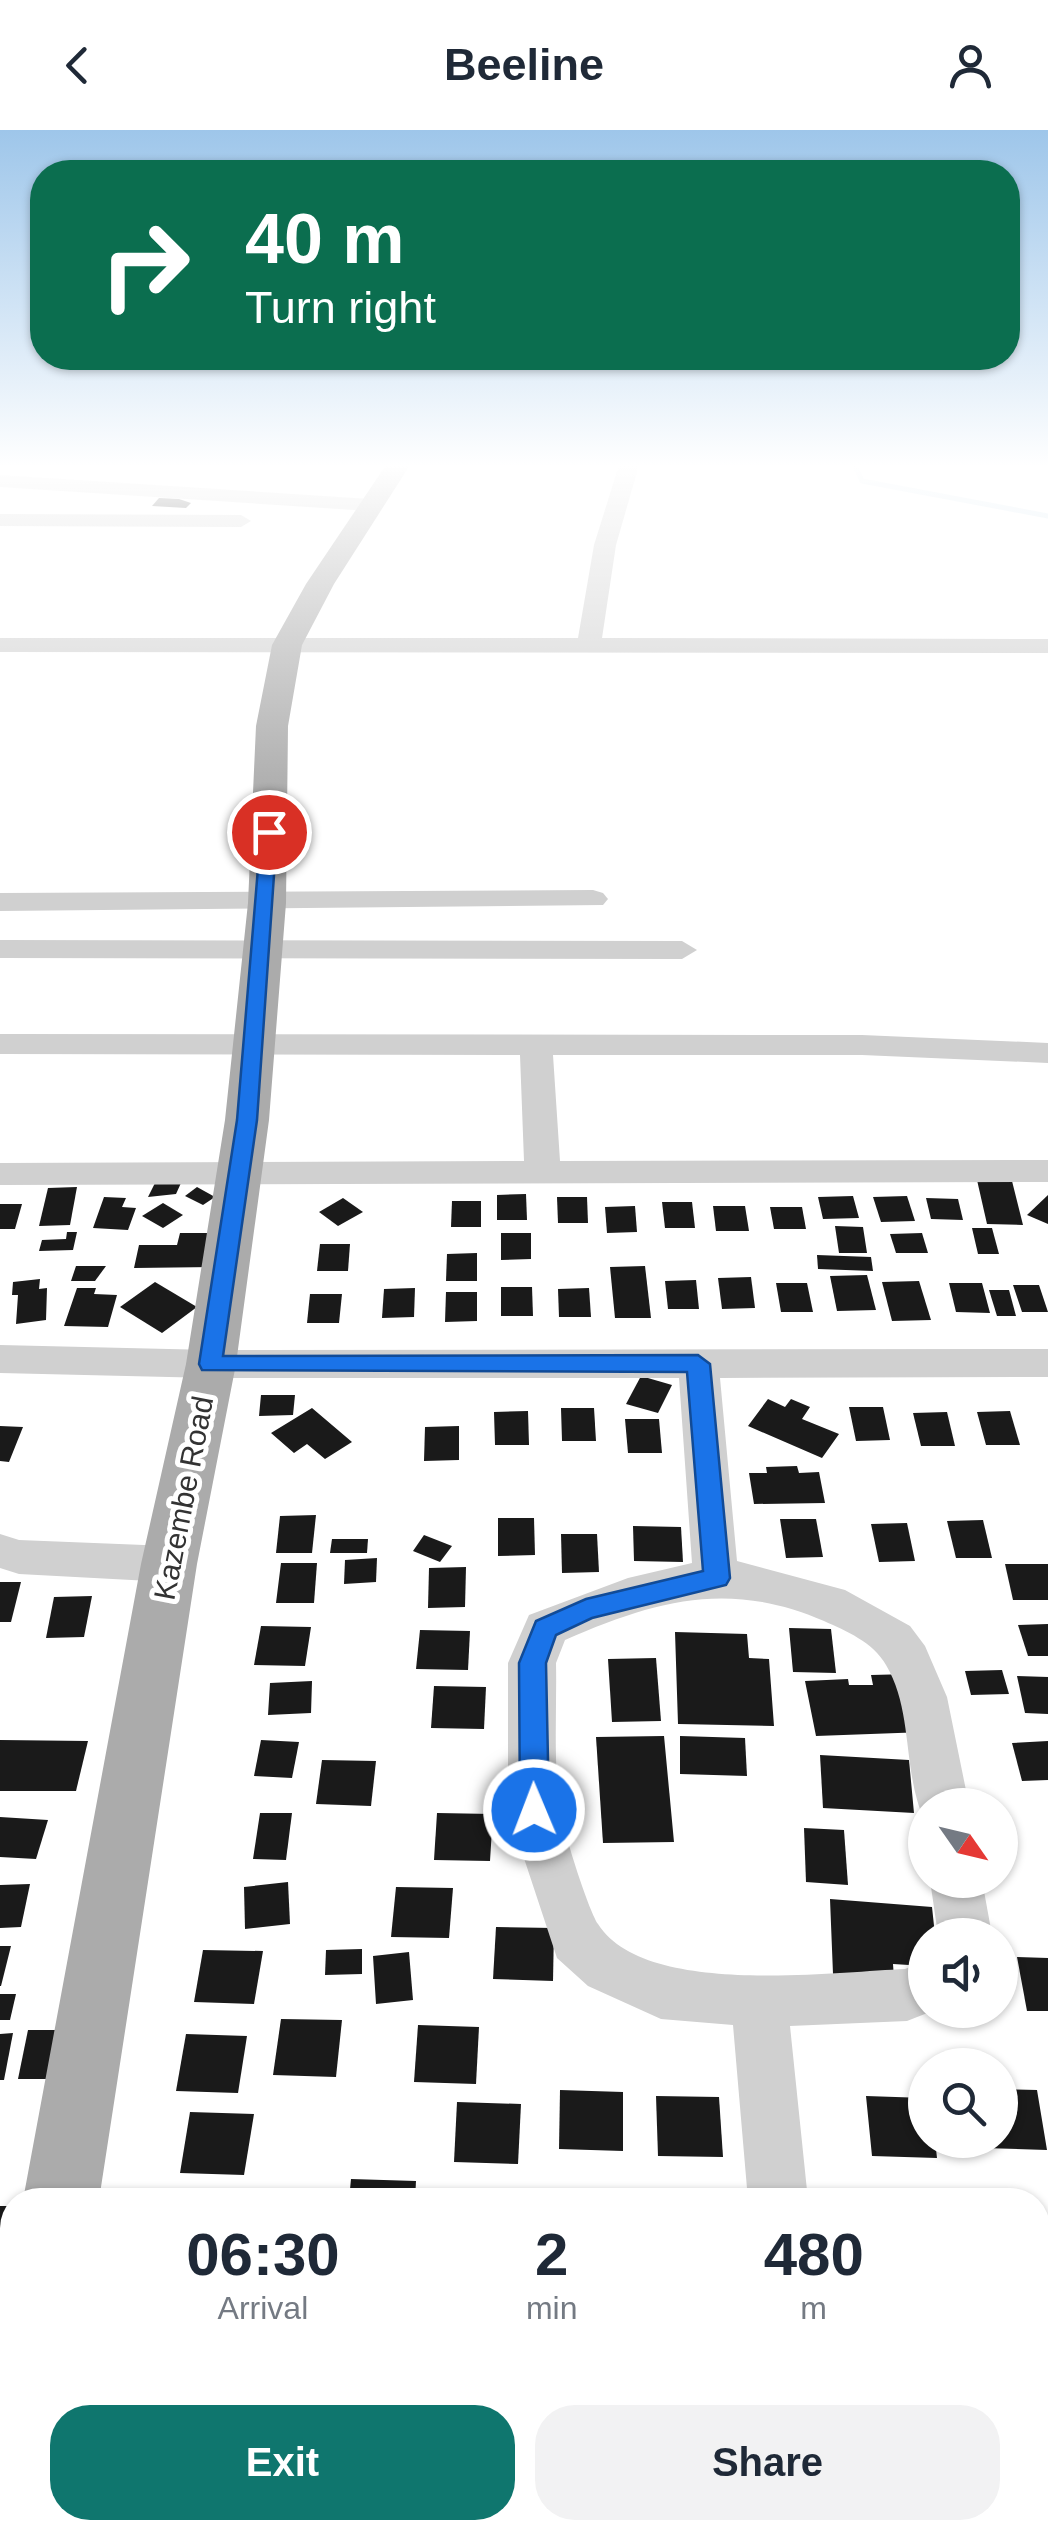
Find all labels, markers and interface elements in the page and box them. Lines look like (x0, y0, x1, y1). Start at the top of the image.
icon: back (50, 38, 105, 93)
icon: person (943, 38, 998, 93)
text: Beeline (444, 39, 604, 90)
icon: right (80, 200, 210, 330)
text: 40 m (245, 200, 405, 278)
text: Turn right (245, 282, 436, 333)
pin (227, 790, 312, 875)
icon: arrive (242, 805, 297, 860)
street label: Kazembe Road (148, 1393, 219, 1603)
position arrow (482, 1758, 586, 1862)
north arrow (908, 1788, 1018, 1898)
map controls (908, 1788, 1018, 2158)
button: sound (908, 1918, 1018, 2028)
button: search (908, 2048, 1018, 2158)
text: 06:30 (186, 2221, 340, 2288)
text: 2 (535, 2221, 568, 2288)
text: 480 (764, 2221, 864, 2288)
text: Arrival (218, 2290, 308, 2326)
text: min (526, 2290, 577, 2326)
text: m (800, 2290, 827, 2326)
button: Exit (50, 2405, 515, 2520)
button: Share (535, 2405, 1000, 2520)

